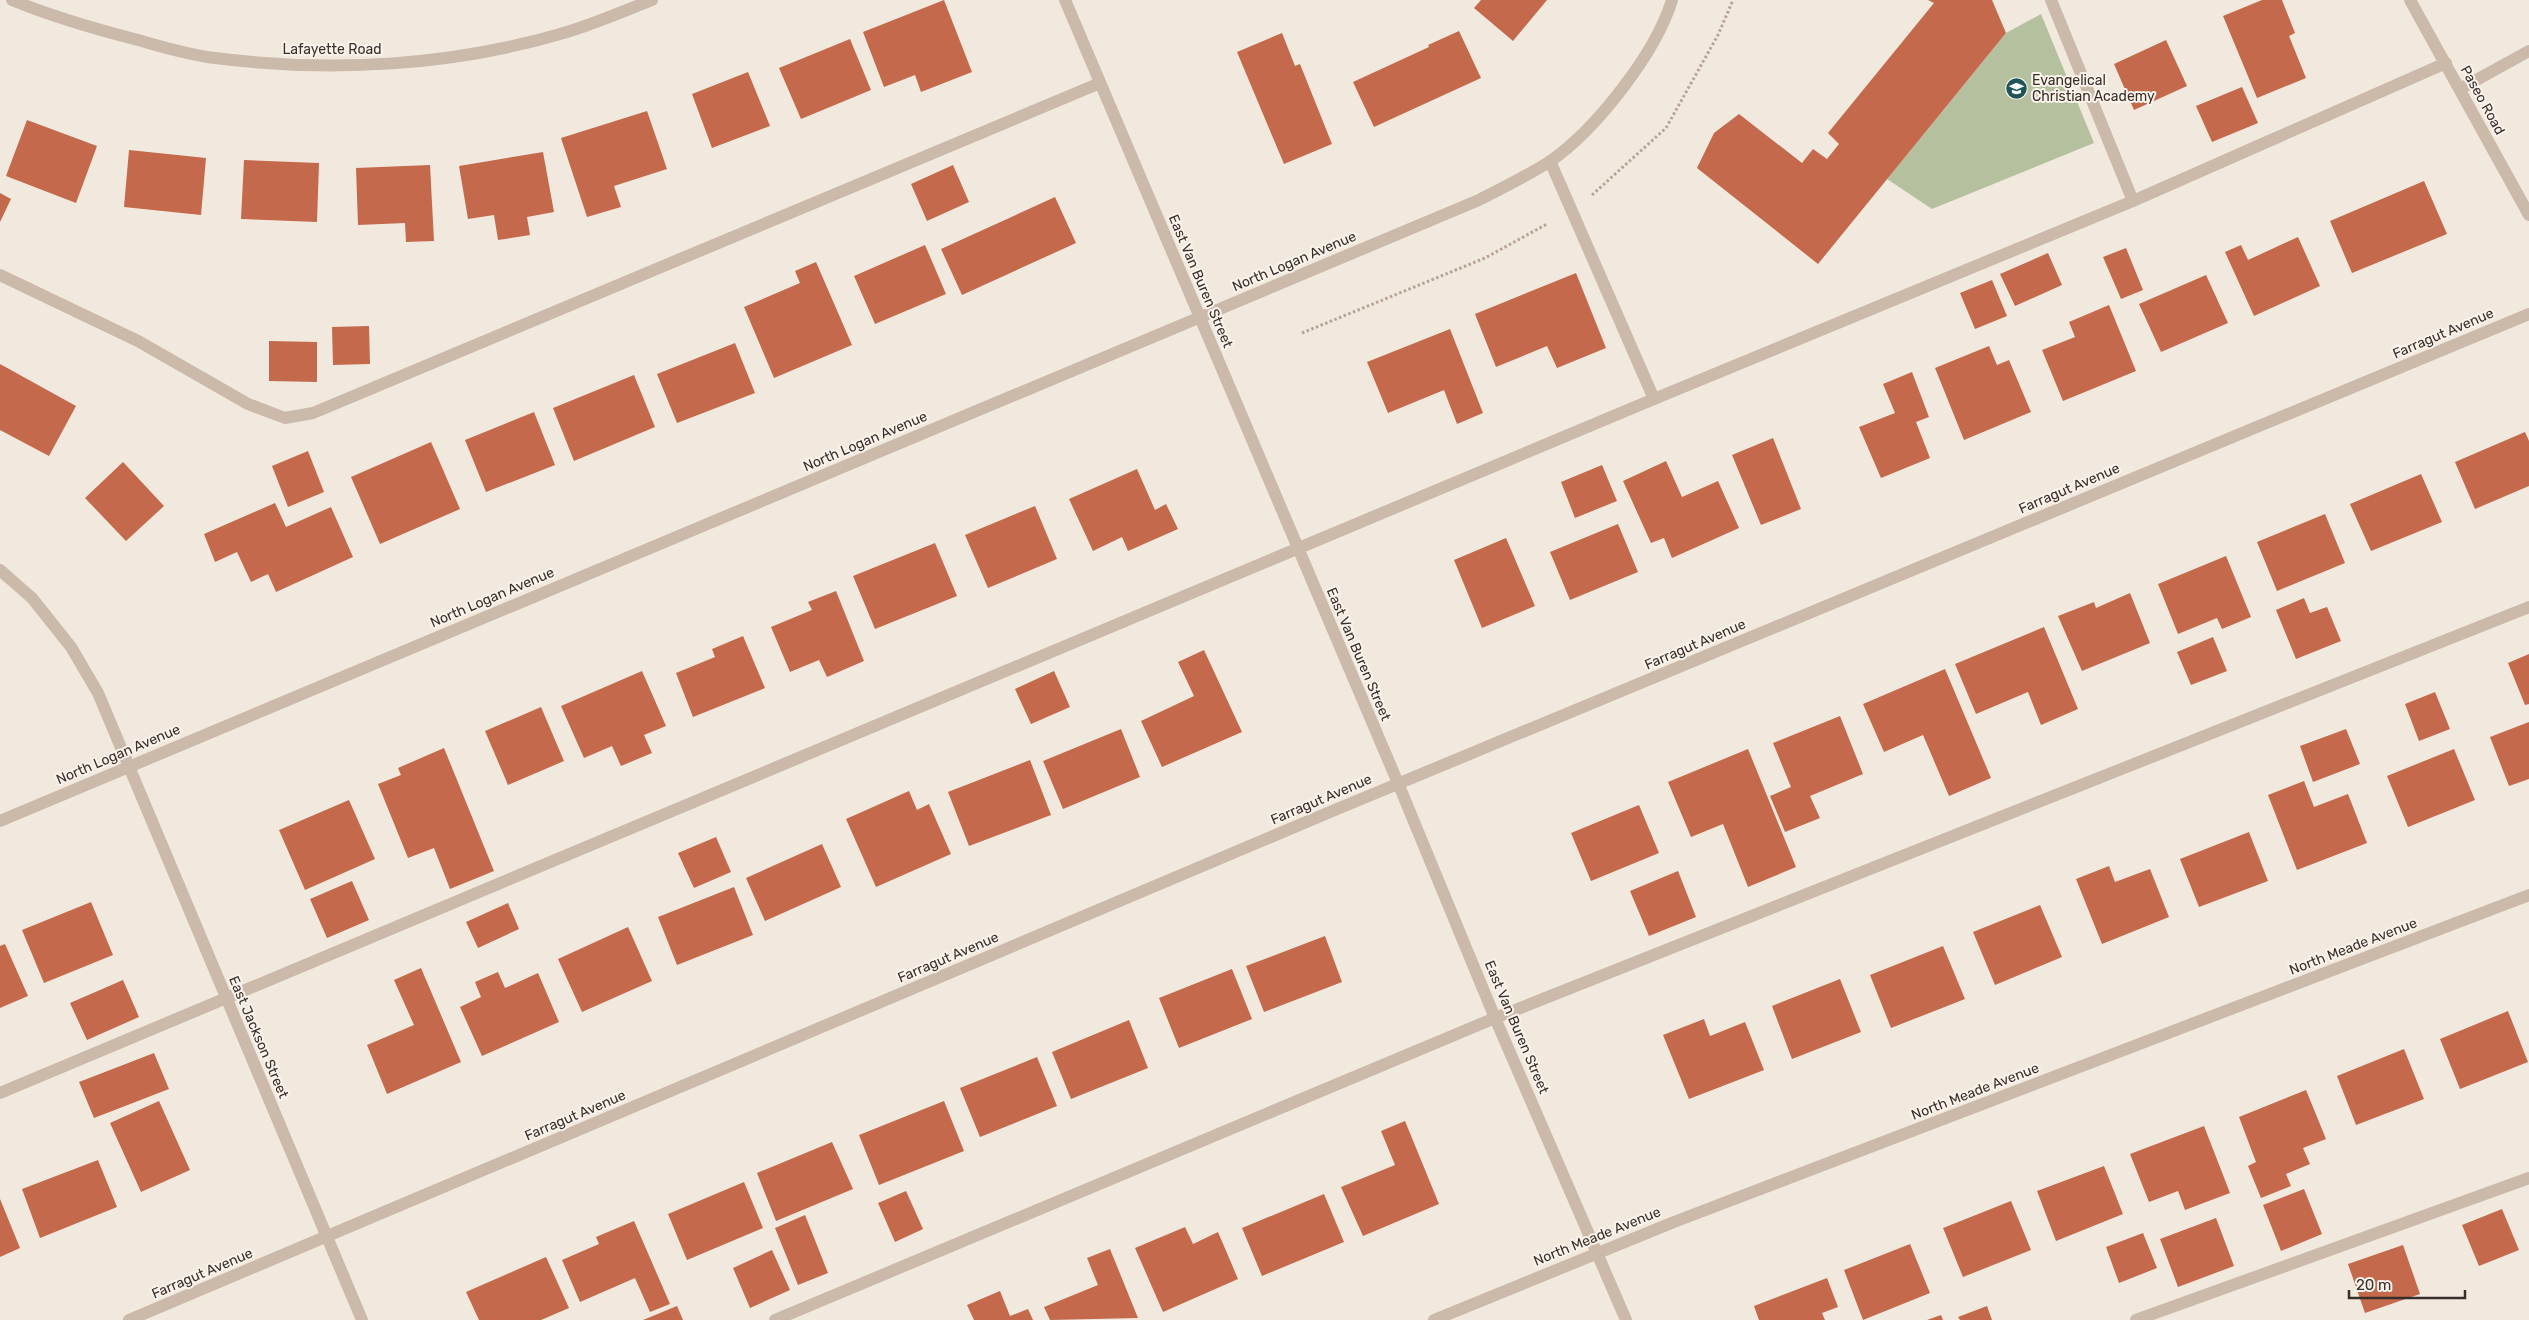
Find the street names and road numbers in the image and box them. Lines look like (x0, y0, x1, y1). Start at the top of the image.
street label: Lafayette Road (282, 41, 382, 58)
street label: Paseo Road (2457, 63, 2508, 138)
street label: East Van Buren Street (1165, 212, 1237, 351)
street label: North Logan Avenue (1230, 228, 1359, 295)
street label: Farragut Avenue (2390, 304, 2496, 362)
street label: North Logan Avenue (801, 408, 930, 475)
street label: Farragut Avenue (2016, 459, 2122, 517)
street label: North Logan Avenue (428, 564, 557, 631)
street label: East Van Buren Street (1323, 585, 1395, 724)
street label: Farragut Avenue (1642, 615, 1748, 673)
street label: North Logan Avenue (54, 721, 183, 788)
street label: Farragut Avenue (1268, 770, 1374, 828)
street label: North Meade Avenue (2287, 914, 2420, 979)
street label: Farragut Avenue (895, 928, 1001, 986)
street label: East Van Buren Street (1481, 958, 1553, 1097)
street label: East Jackson Street (225, 973, 292, 1101)
street label: North Meade Avenue (1909, 1059, 2042, 1124)
street label: Farragut Avenue (522, 1086, 628, 1144)
street label: North Meade Avenue (1531, 1203, 1663, 1270)
street label: Farragut Avenue (149, 1244, 255, 1302)

